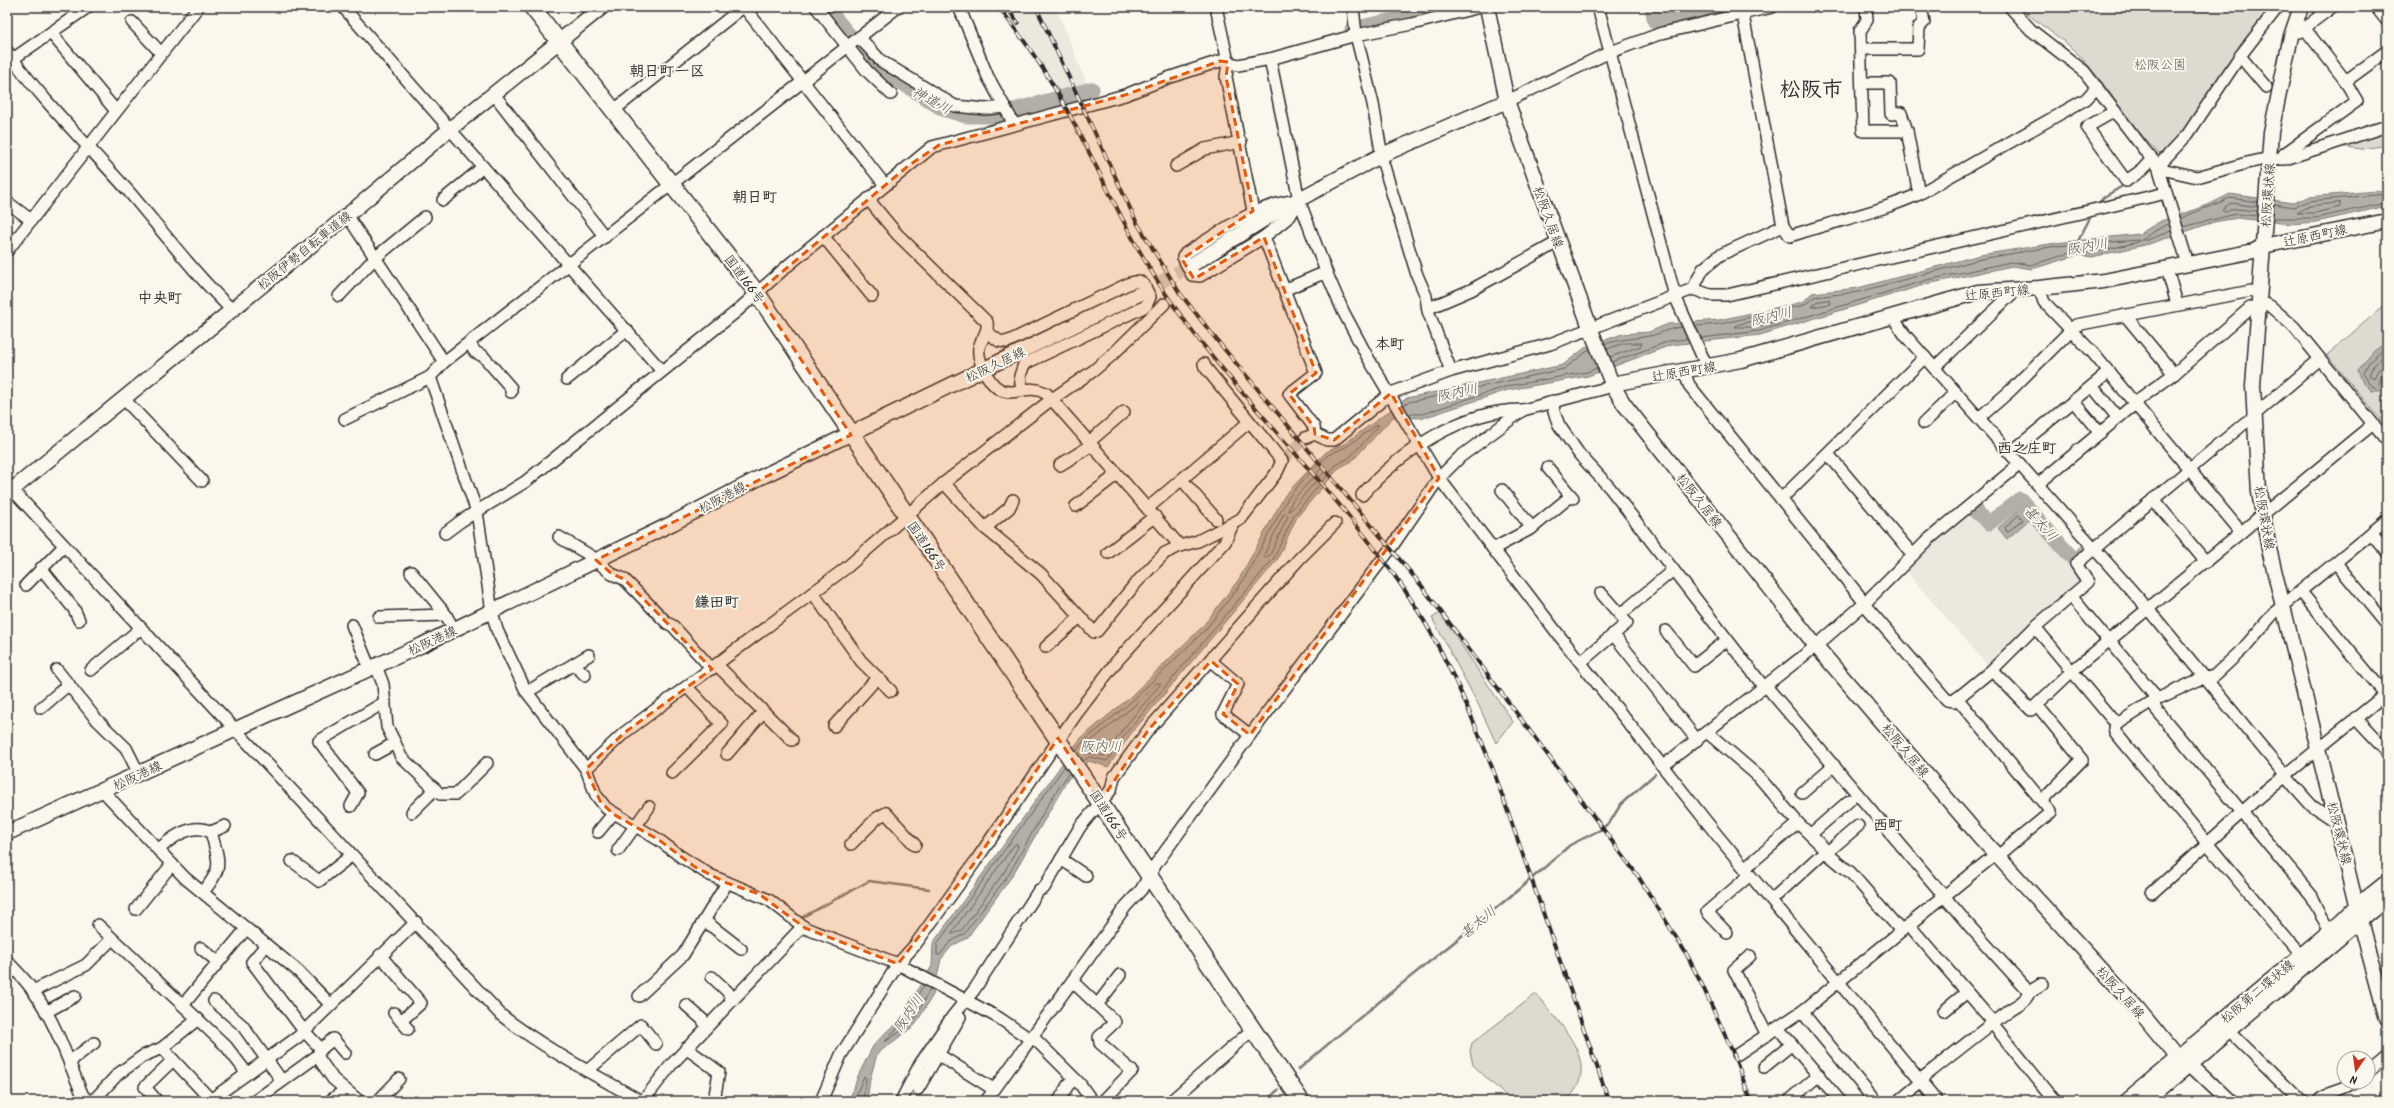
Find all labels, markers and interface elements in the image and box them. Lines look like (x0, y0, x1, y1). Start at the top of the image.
park label: 松阪公園 (2134, 55, 2186, 76)
district label: 朝日町一区 (629, 60, 705, 84)
district label: 松阪市 (1780, 74, 1843, 107)
water label: 神道川 (908, 81, 955, 121)
street label: 松阪環状線 (2256, 161, 2281, 228)
street label: 松阪久居線 (1527, 183, 1569, 253)
district label: 朝日町 (732, 186, 778, 210)
street label: 松阪伊勢自転車道線 (253, 206, 358, 296)
street label: 辻原西町線 (2281, 219, 2350, 253)
water label: 阪内川 (2065, 233, 2110, 261)
street label: 国道166号 (718, 251, 770, 309)
street label: 辻原西町線 (1964, 280, 2032, 307)
district label: 中央町 (137, 287, 183, 311)
water label: 阪内川 (1748, 302, 1794, 332)
district label: 本町 (1375, 333, 1405, 357)
street label: 松阪久居線 (962, 341, 1030, 389)
street label: 辻原西町線 (1650, 356, 1719, 388)
water label: 阪内川 (1434, 378, 1480, 408)
district label: 西之庄町 (1997, 437, 2057, 461)
street label: 松阪久居線 (1671, 469, 1728, 534)
street label: 松阪港線 (695, 476, 751, 520)
street label: 松阪環状線 (2248, 484, 2280, 553)
water label: 甚太川 (2018, 501, 2062, 547)
street label: 国道166号 (901, 517, 951, 577)
district label: 鎌田町 (694, 591, 740, 615)
street label: 松阪港線 (405, 620, 462, 662)
street label: 松阪久居線 (1876, 719, 1934, 783)
water label: 阪内川 (1080, 736, 1122, 758)
street label: 松阪港線 (110, 755, 167, 797)
street label: 国道166号 (1083, 786, 1132, 846)
street label: 松阪環状線 (2320, 799, 2357, 868)
district label: 西町 (1873, 814, 1903, 838)
water label: 甚太川 (1455, 901, 1502, 945)
street label: 松阪第二環状線 (2216, 954, 2300, 1029)
street label: 松阪久居線 (2090, 962, 2150, 1025)
water label: 阪内川 (888, 990, 930, 1037)
north arrow (2336, 1050, 2376, 1090)
text: N (2349, 1069, 2359, 1088)

